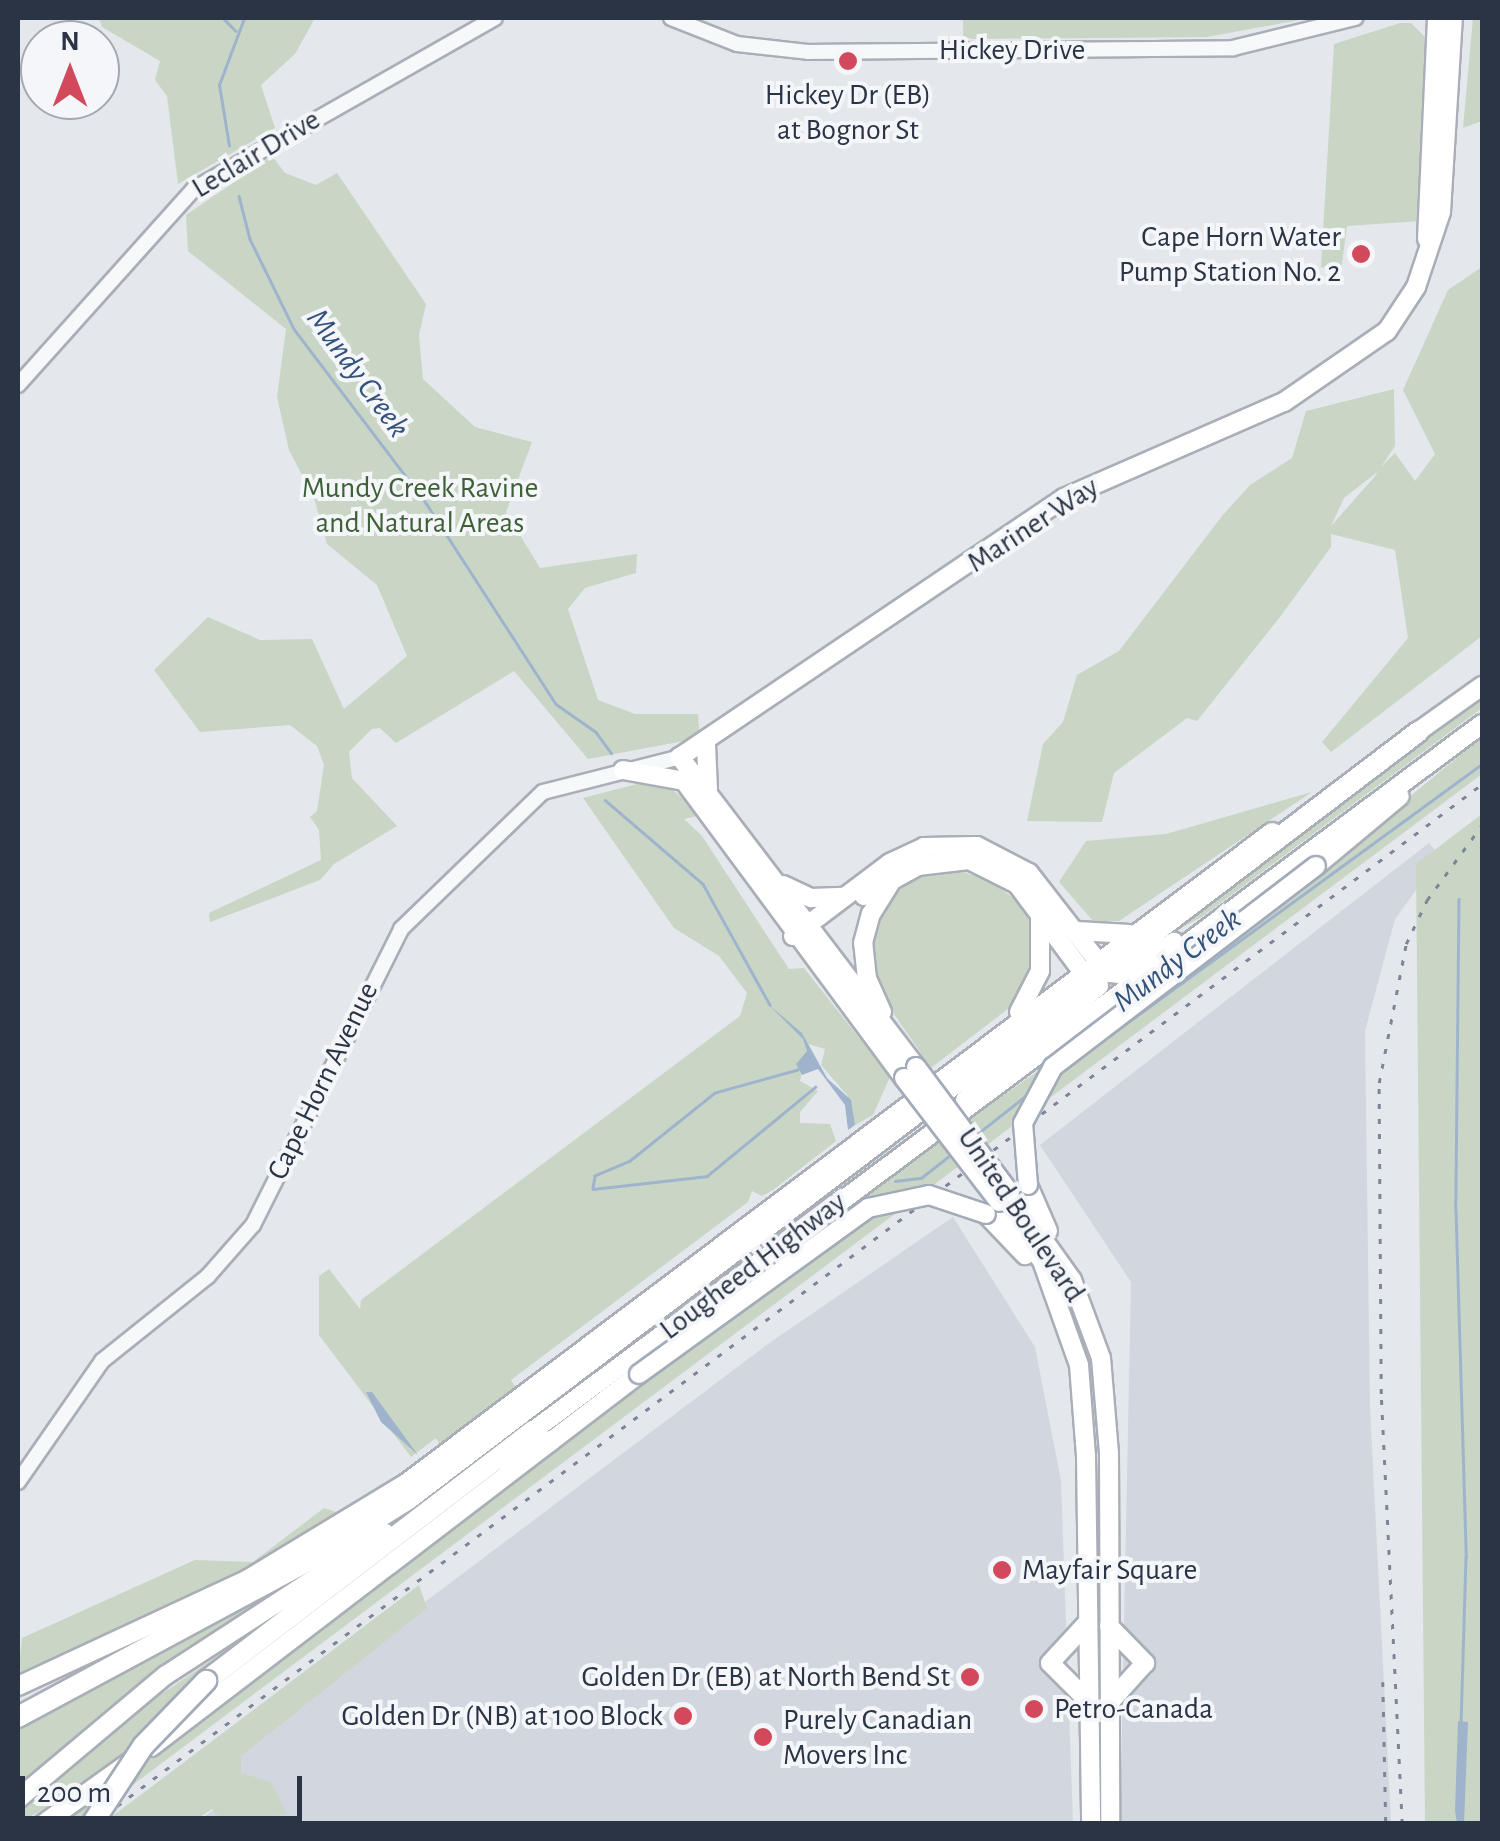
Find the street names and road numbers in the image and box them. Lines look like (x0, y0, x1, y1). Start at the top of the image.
street label: Hickey Drive (939, 32, 1085, 68)
street label: Leclair Drive (185, 102, 327, 206)
street label: Mariner Way (961, 469, 1105, 581)
street label: Cape Horn Avenue (260, 976, 386, 1186)
street label: United Boulevard (949, 1121, 1093, 1309)
street label: Lougheed Highway (653, 1184, 853, 1348)

